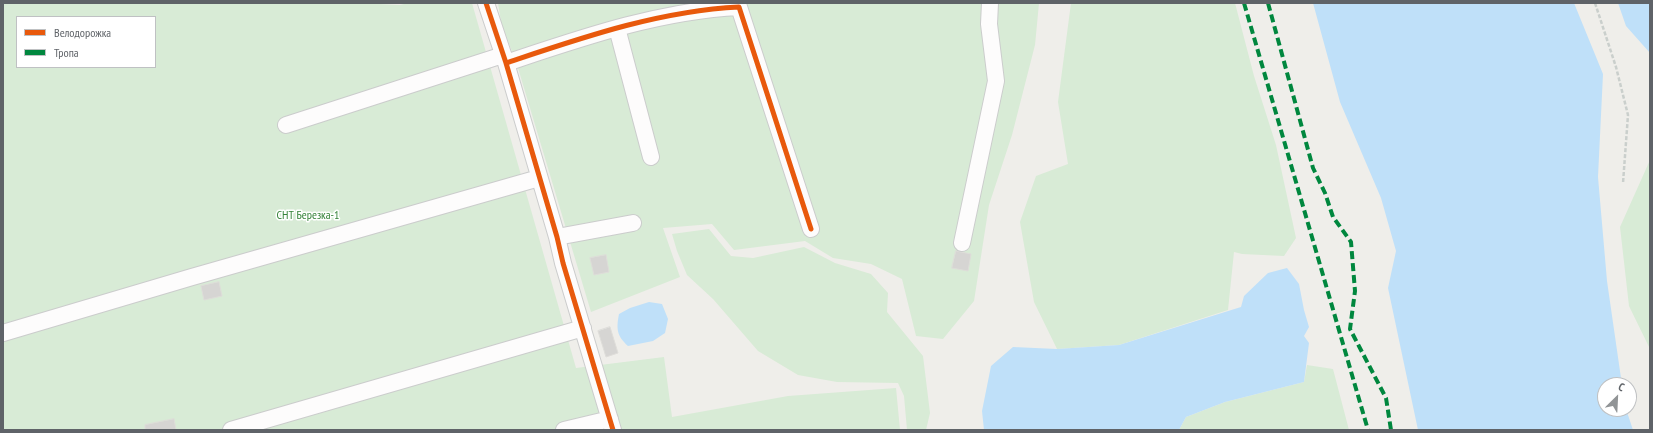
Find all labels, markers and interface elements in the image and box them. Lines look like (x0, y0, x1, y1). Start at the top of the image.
legend (16, 16, 156, 68)
text: Велодорожка (54, 25, 111, 40)
text: Тропа (54, 45, 79, 60)
park label: СНТ Березка-1 (277, 209, 339, 223)
north arrow (1597, 377, 1637, 417)
text: С (1616, 380, 1627, 394)

